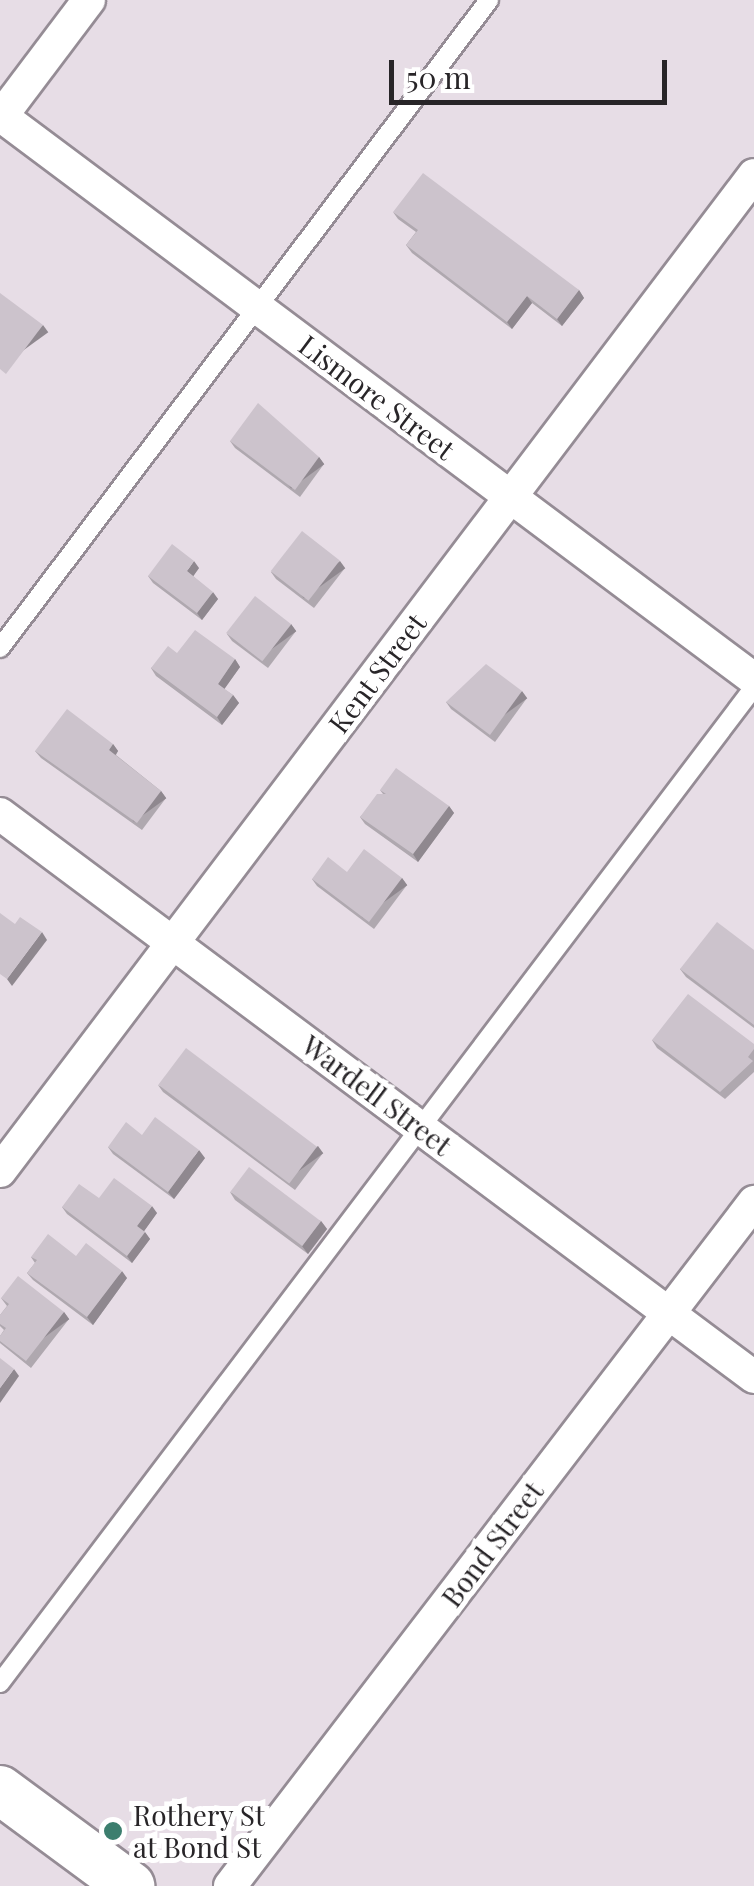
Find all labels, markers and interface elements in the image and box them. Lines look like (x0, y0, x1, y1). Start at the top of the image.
scale bar (394, 40, 672, 102)
text: 50 m (406, 57, 471, 97)
street label: Lismore Street (293, 328, 461, 466)
street label: Kent Street (321, 606, 433, 740)
street label: Wardell Street (296, 1028, 458, 1162)
street label: Bond Street (434, 1475, 550, 1613)
place label: Rothery St at Bond St (133, 1798, 266, 1864)
marker: Rothery St at Bond St (102, 1820, 124, 1842)

